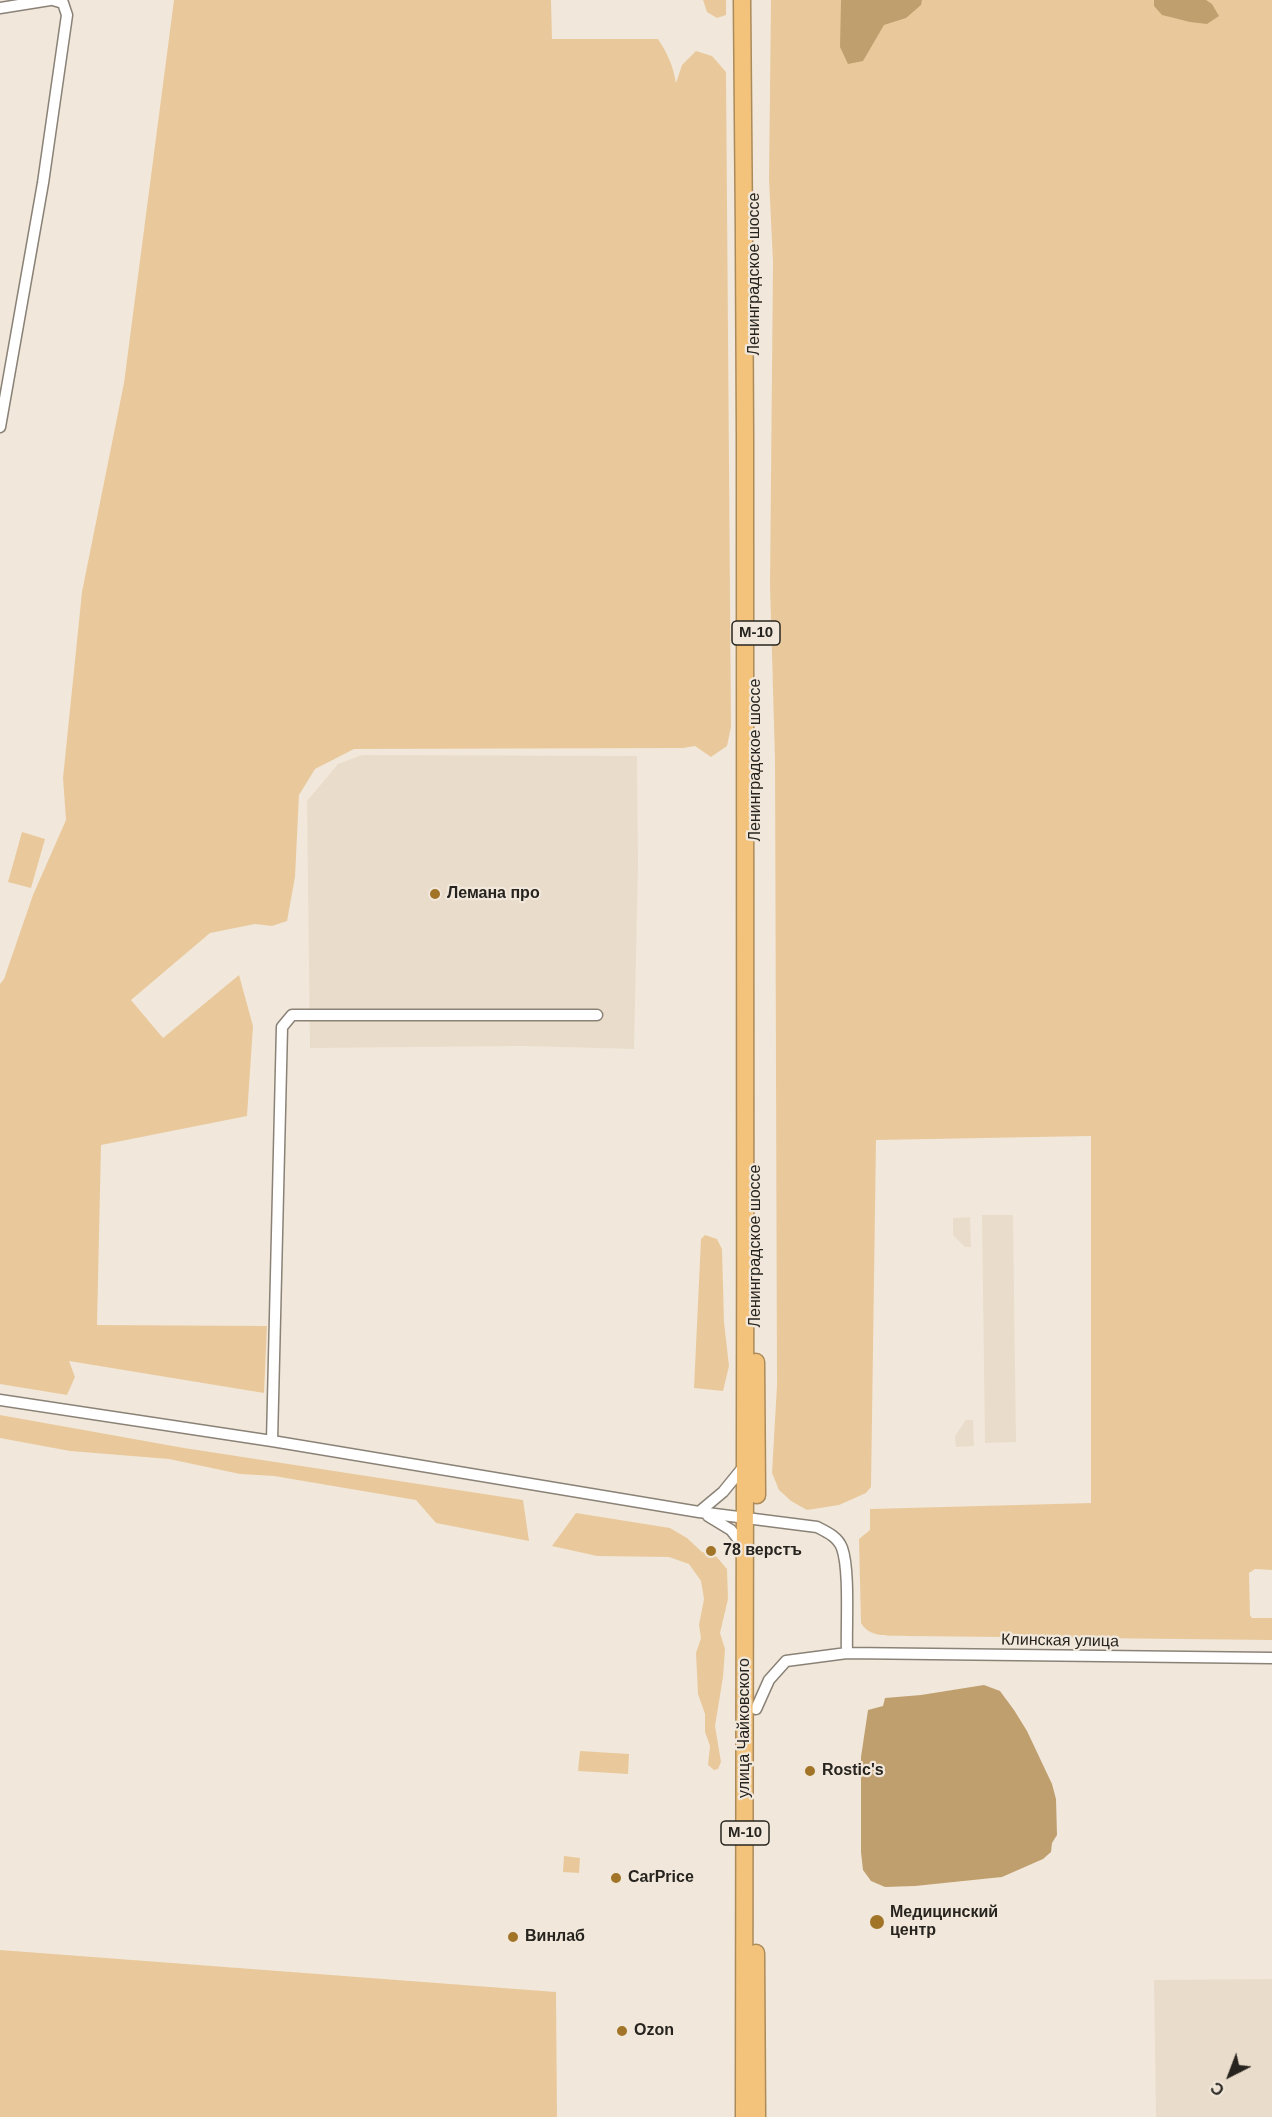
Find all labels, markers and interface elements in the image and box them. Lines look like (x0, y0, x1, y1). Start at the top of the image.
street label: Ленинградское шоссе (745, 192, 765, 356)
road number: М-10 (732, 621, 780, 645)
street label: Ленинградское шоссе (746, 678, 766, 842)
place label: Лемана про (447, 884, 540, 904)
marker: Лемана про (428, 887, 442, 901)
street label: Ленинградское шоссе (746, 1164, 766, 1328)
place label: 78 верстъ (723, 1541, 802, 1561)
marker: 78 верстъ (704, 1544, 718, 1558)
street label: Клинская улица (1001, 1630, 1119, 1652)
street label: улица Чайковского (735, 1658, 755, 1798)
place label: Rostic's (822, 1761, 884, 1781)
marker: Rostic's (803, 1764, 817, 1778)
road number: М-10 (721, 1821, 769, 1845)
place label: CarPrice (628, 1868, 694, 1888)
marker: CarPrice (609, 1871, 623, 1885)
place label: Медицинский центр (890, 1903, 998, 1941)
marker: Медицинский центр (868, 1913, 886, 1931)
place label: Винлаб (525, 1927, 585, 1947)
marker: Винлаб (506, 1930, 520, 1944)
place label: Ozon (634, 2021, 674, 2041)
marker: Ozon (615, 2024, 629, 2038)
north arrow (1200, 2045, 1260, 2105)
text: С (1208, 2079, 1228, 2099)

